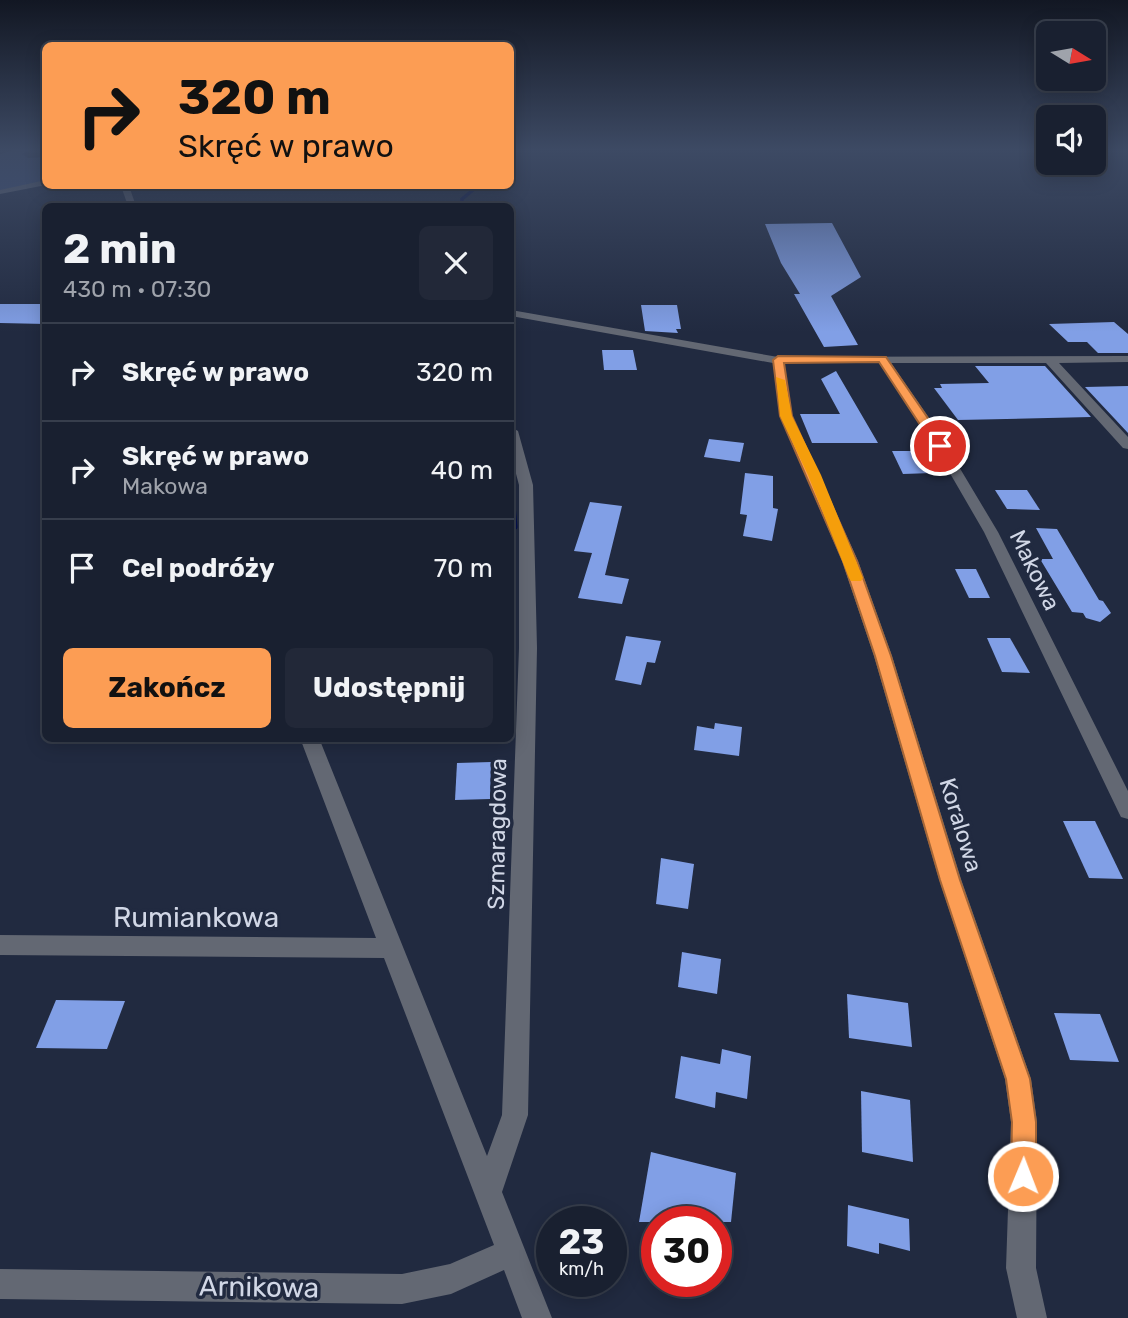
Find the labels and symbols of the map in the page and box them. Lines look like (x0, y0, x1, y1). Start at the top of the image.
north arrow (1036, 21, 1106, 91)
pin (910, 416, 970, 476)
street label: Makowa (1004, 525, 1066, 615)
street label: Szmaragdowa (482, 758, 512, 910)
street label: Koralowa (933, 775, 989, 875)
street label: Rumiankowa (113, 901, 279, 934)
position arrow (986, 1139, 1060, 1213)
speed limit sign: 30 (641, 1206, 732, 1297)
street label: Arnikowa (199, 1269, 319, 1305)

